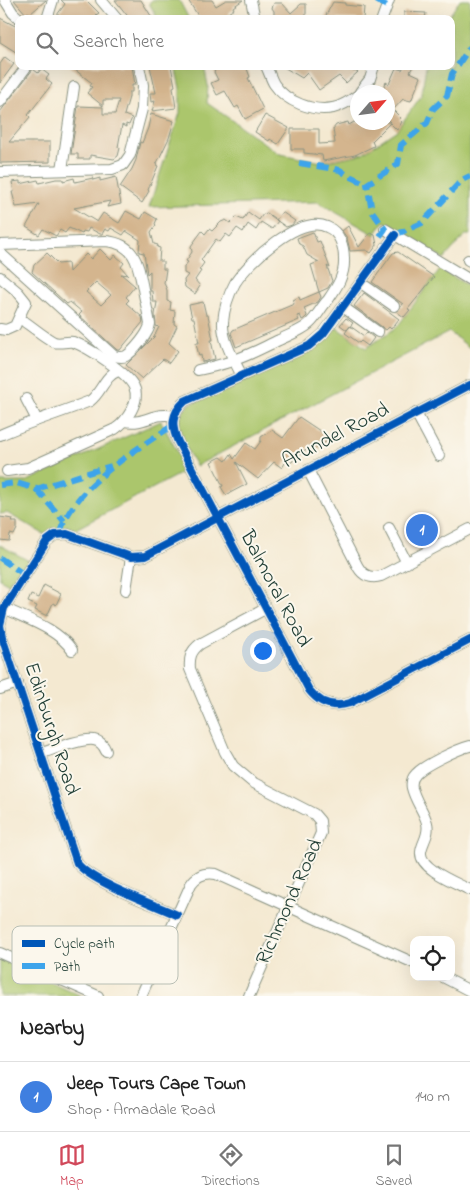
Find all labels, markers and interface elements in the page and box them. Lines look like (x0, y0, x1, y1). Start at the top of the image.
search box (15, 15, 455, 70)
icon: search (33, 29, 61, 57)
text: Search here (73, 29, 164, 56)
north arrow (350, 85, 395, 130)
street label: Arundel Road (277, 395, 395, 477)
pin: 1 (406, 511, 438, 549)
street label: Balmoral Road (231, 524, 319, 653)
your location (250, 638, 276, 664)
street label: Edinburgh Road (14, 659, 87, 800)
street label: Richmond Road (249, 834, 331, 970)
legend (12, 926, 178, 984)
text: Cycle path (54, 934, 115, 956)
map controls (410, 936, 455, 981)
button: locate (410, 936, 455, 981)
text: Path (54, 957, 80, 978)
text: Nearby (20, 1014, 84, 1044)
text: Jeep Tours Cape Town (67, 1071, 246, 1098)
text: 1 (33, 1085, 39, 1109)
text: 140 m (415, 1085, 450, 1109)
text: Shop · Armadale Road (67, 1098, 215, 1122)
tab: Map (58, 1141, 86, 1192)
tab: Directions (202, 1141, 260, 1192)
tab: Saved (376, 1141, 412, 1192)

